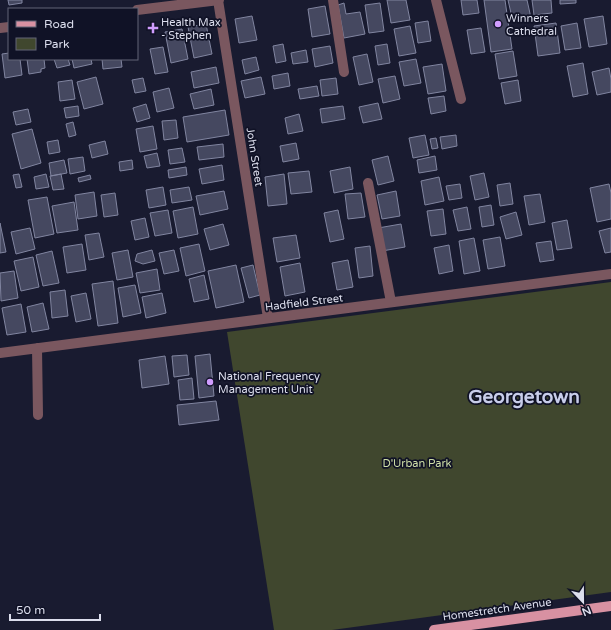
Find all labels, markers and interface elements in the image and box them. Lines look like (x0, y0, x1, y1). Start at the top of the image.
legend (8, 8, 138, 60)
place label: Winners Cathedral (506, 12, 557, 38)
place label: Health Max - Stephen (161, 16, 221, 42)
text: Road (44, 17, 74, 31)
marker: Winners Cathedral (493, 19, 503, 29)
marker: Health Max - Stephen (148, 23, 158, 33)
text: Park (44, 37, 70, 51)
street label: John Street (243, 127, 266, 187)
street label: Hadfield Street (264, 291, 344, 314)
place label: National Frequency Management Unit (218, 370, 320, 396)
marker: National Frequency Management Unit (205, 377, 215, 387)
district label: Georgetown (468, 386, 580, 409)
park label: D'Urban Park (382, 457, 452, 470)
north arrow (563, 582, 603, 622)
street label: Homestretch Avenue (442, 595, 552, 624)
scale bar (10, 596, 100, 622)
text: 50 m (16, 603, 45, 617)
text: N (580, 603, 593, 618)

